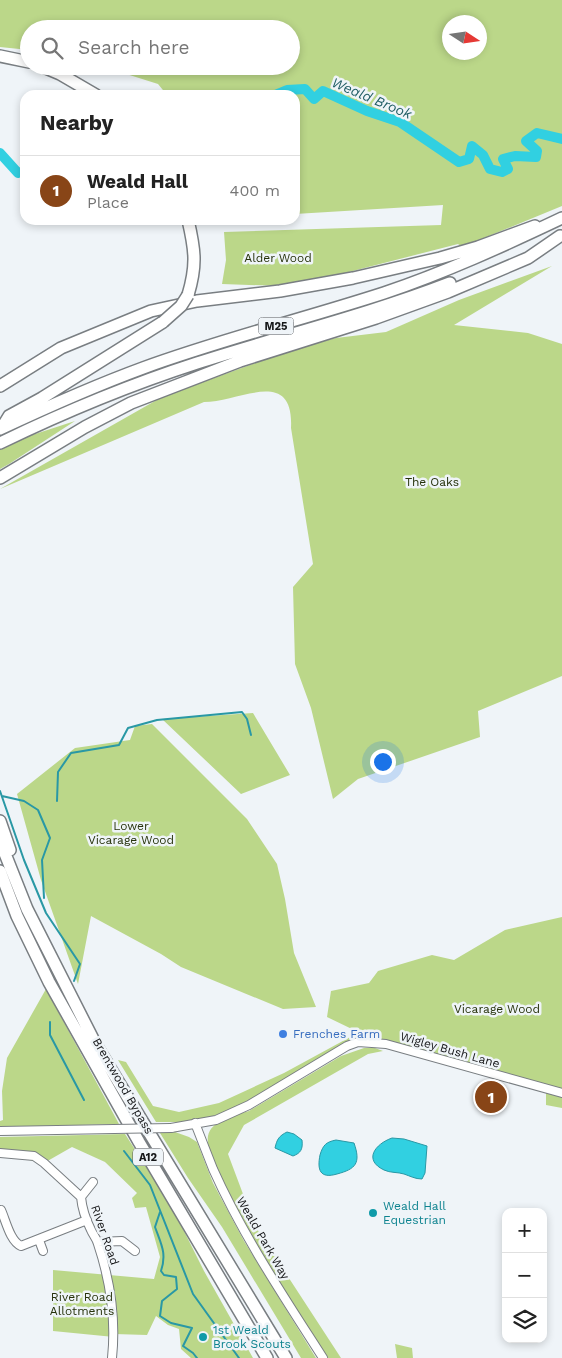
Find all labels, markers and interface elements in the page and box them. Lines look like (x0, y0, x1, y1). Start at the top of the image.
north arrow (442, 15, 487, 60)
search box (20, 20, 300, 75)
icon: search (38, 34, 66, 62)
text: Search here (78, 36, 189, 59)
water label: Weald Brook (330, 74, 415, 122)
text: Nearby (40, 110, 113, 135)
text: Weald Hall (87, 170, 188, 193)
text: 1 (53, 181, 59, 200)
text: 400 m (230, 181, 280, 200)
text: Place (87, 193, 129, 212)
park label: Alder Wood (244, 251, 312, 265)
road number: M25 (258, 318, 294, 334)
park label: The Oaks (405, 475, 459, 489)
your location (370, 749, 396, 775)
park label: Lower Vicarage Wood (88, 819, 174, 847)
park label: Vicarage Wood (454, 1002, 540, 1016)
place label: Frenches Farm (293, 1027, 380, 1041)
marker: Frenches Farm (277, 1028, 289, 1040)
street label: Wigley Bush Lane (399, 1029, 501, 1071)
street label: Brentwood Bypass (90, 1035, 156, 1137)
pin: 1 (475, 1078, 507, 1116)
road number: A12 (133, 1148, 163, 1166)
street label: Weald Park Way (234, 1194, 293, 1283)
place label: Weald Hall Equestrian (383, 1199, 446, 1227)
street label: River Road (88, 1203, 122, 1267)
marker: Weald Hall Equestrian (367, 1207, 379, 1219)
map controls (502, 1208, 547, 1343)
button: + (502, 1208, 547, 1253)
button: − (502, 1253, 547, 1298)
park label: River Road Allotments (50, 1290, 114, 1318)
button: layers (502, 1298, 547, 1343)
place label: 1st Weald Brook Scouts (213, 1323, 291, 1351)
marker: 1st Weald Brook Scouts (197, 1331, 209, 1343)

